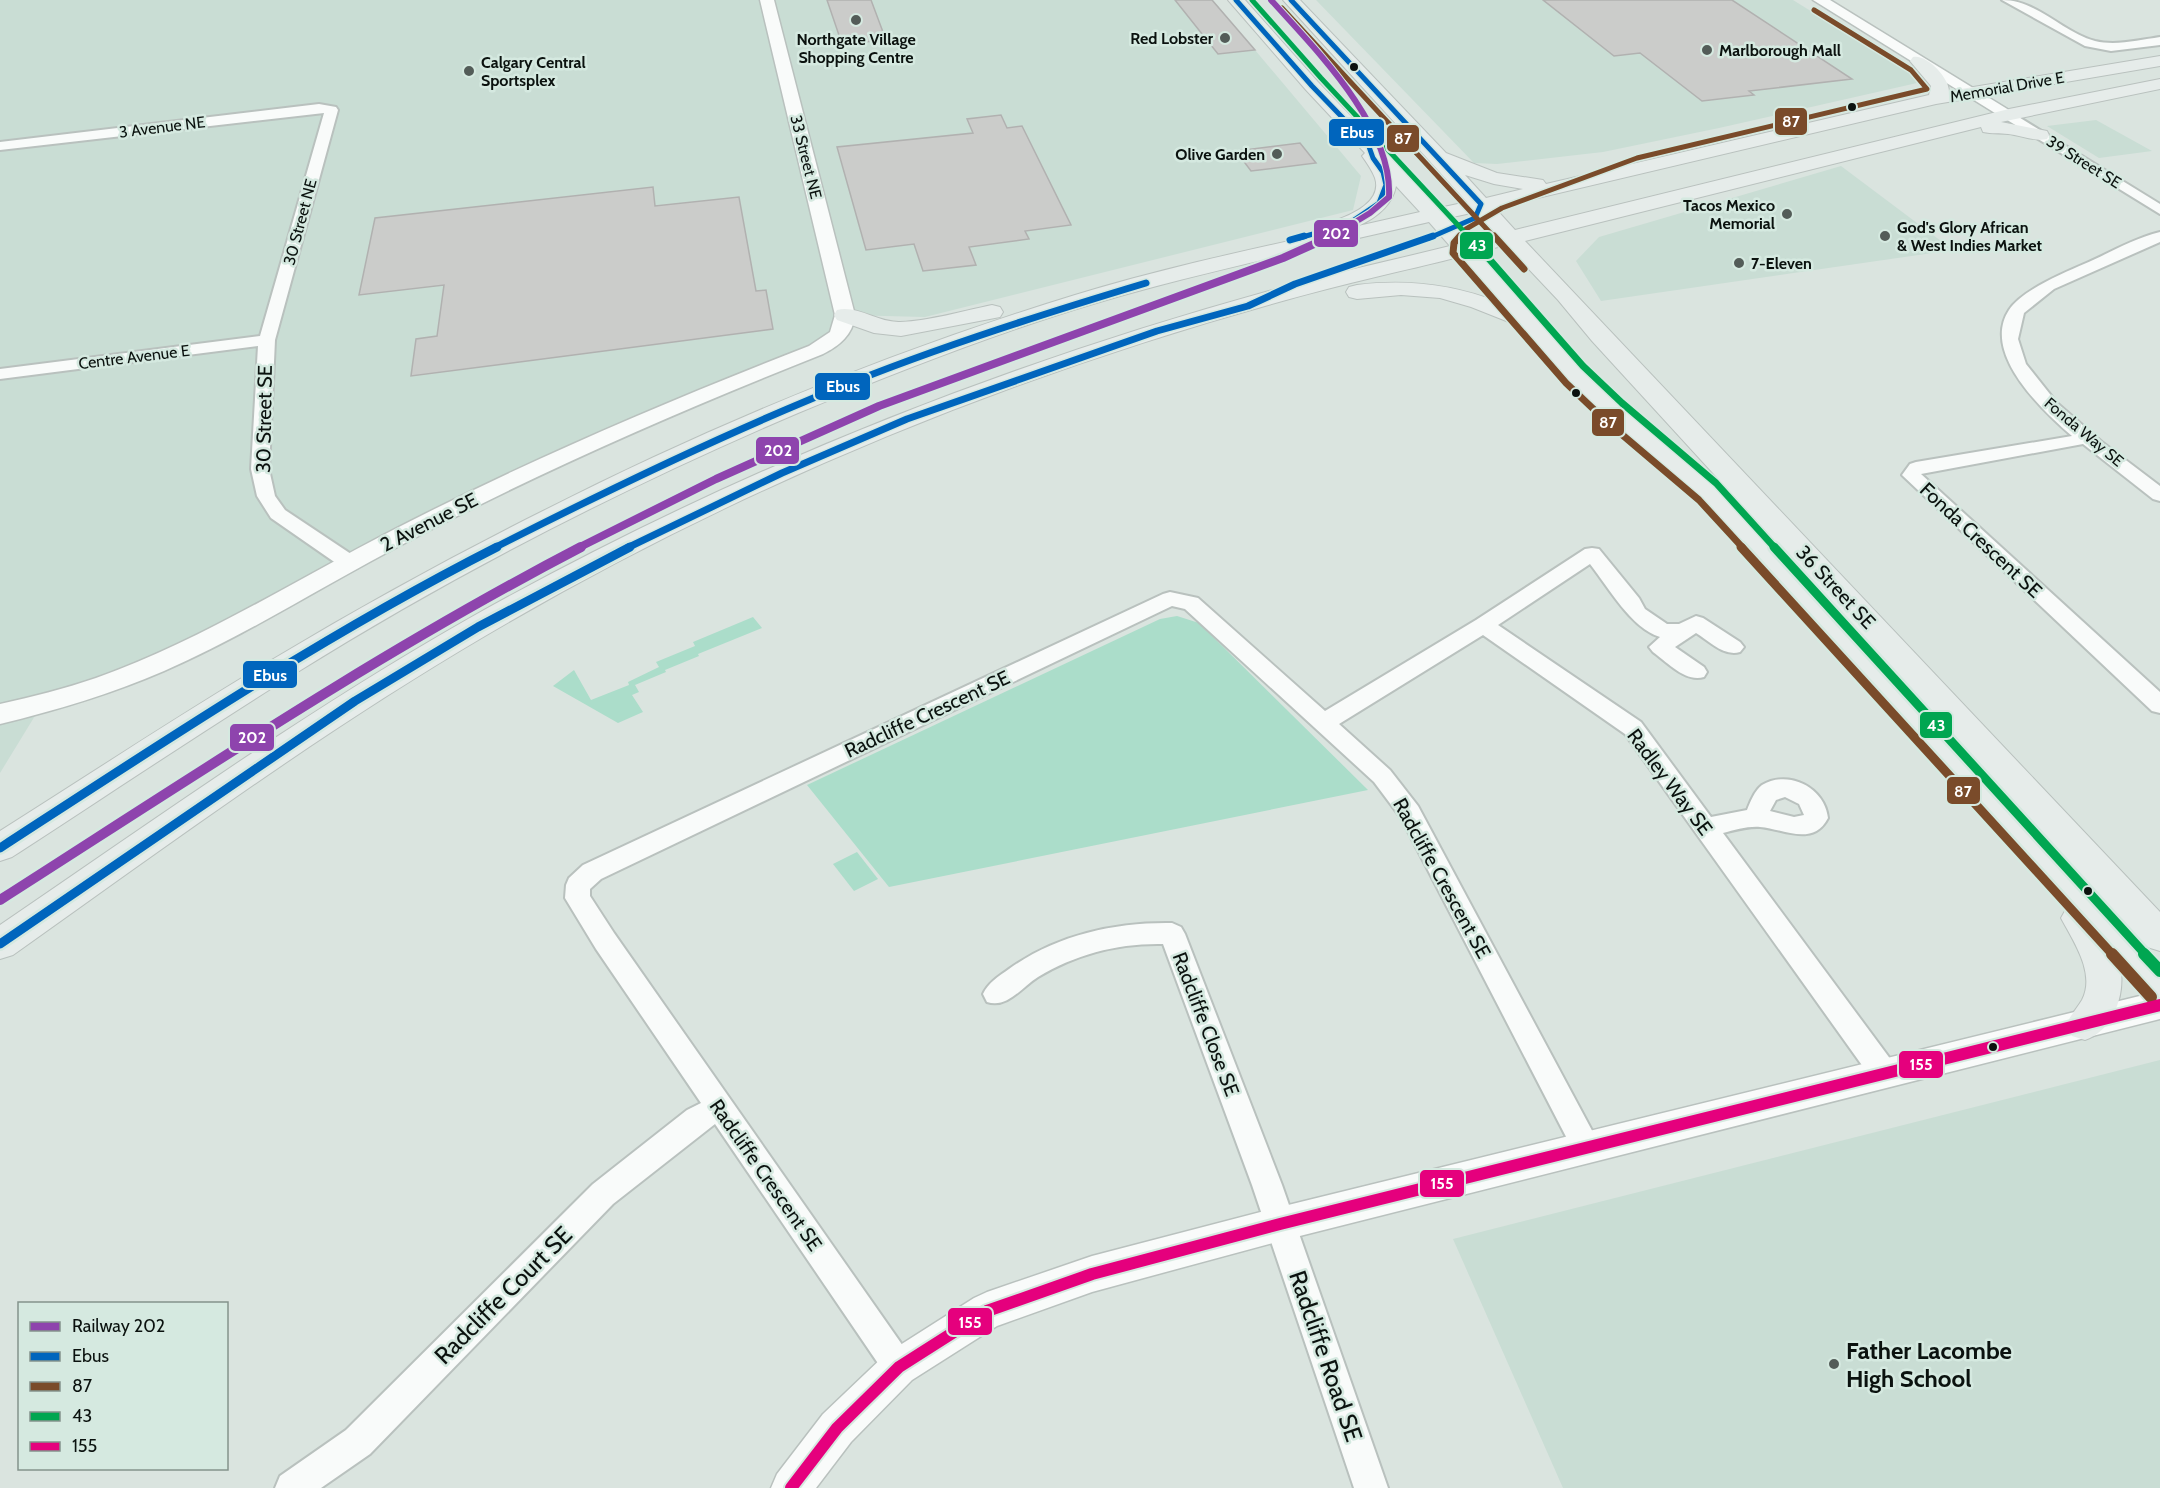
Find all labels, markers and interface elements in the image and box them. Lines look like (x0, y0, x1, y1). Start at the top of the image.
marker: Northgate Village Shopping Centre (849, 13, 863, 27)
place label: Red Lobster (1130, 29, 1214, 48)
place label: Northgate Village Shopping Centre (796, 30, 916, 67)
marker: Red Lobster (1218, 31, 1232, 45)
place label: Marlborough Mall (1719, 41, 1841, 60)
marker: Marlborough Mall (1700, 43, 1714, 57)
place label: Calgary Central Sportsplex (481, 53, 586, 90)
unlabelled marker (1348, 61, 1360, 73)
marker: Calgary Central Sportsplex (462, 64, 476, 78)
street label: Memorial Drive E (1948, 68, 2066, 106)
unlabelled marker (1846, 101, 1858, 113)
line badge: 87 (1774, 107, 1808, 136)
street label: 3 Avenue NE (118, 112, 206, 142)
text: 87 (1782, 112, 1801, 131)
street label: 33 Street NE (786, 113, 826, 201)
line badge: Ebus (1328, 118, 1385, 147)
text: Ebus (1340, 123, 1374, 142)
line badge: 87 (1386, 124, 1420, 153)
text: 87 (1394, 129, 1413, 148)
street label: 39 Street SE (2043, 132, 2125, 192)
place label: Olive Garden (1175, 145, 1265, 164)
marker: Olive Garden (1270, 147, 1284, 161)
street label: 30 Street NE (279, 177, 321, 267)
place label: Tacos Mexico Memorial (1683, 196, 1775, 233)
marker: Tacos Mexico Memorial (1780, 207, 1794, 221)
place label: God's Glory African & West Indies Market (1897, 218, 2042, 255)
line badge: 202 (1313, 219, 1359, 248)
text: 202 (1322, 224, 1350, 243)
marker: God's Glory African & West Indies Market (1878, 229, 1892, 243)
line badge: 43 (1459, 231, 1494, 260)
text: 43 (1468, 236, 1486, 255)
place label: 7-Eleven (1751, 254, 1812, 273)
marker: 7-Eleven (1732, 256, 1746, 270)
street label: Centre Avenue E (77, 341, 191, 373)
street label: 30 Street SE (251, 365, 277, 473)
line badge: Ebus (814, 372, 871, 401)
text: Ebus (826, 377, 860, 396)
unlabelled marker (1570, 387, 1582, 399)
street label: Fonda Way SE (2041, 393, 2127, 471)
line badge: 87 (1591, 408, 1625, 437)
text: 87 (1599, 413, 1618, 432)
line badge: 202 (755, 436, 800, 465)
text: 202 (764, 441, 792, 460)
street label: Fonda Crescent SE (1915, 477, 2047, 603)
street label: 2 Avenue SE (376, 487, 482, 557)
street label: 36 Street SE (1791, 540, 1881, 634)
line badge: Ebus (242, 660, 298, 689)
street label: Radcliffe Crescent SE (841, 665, 1013, 763)
text: Ebus (253, 666, 287, 685)
line badge: 43 (1919, 711, 1953, 739)
text: 43 (1927, 716, 1945, 735)
line badge: 202 (229, 723, 275, 752)
street label: Radley Way SE (1622, 724, 1718, 840)
text: 202 (238, 728, 266, 747)
line badge: 87 (1946, 776, 1981, 805)
text: 87 (1954, 782, 1973, 801)
street label: Radcliffe Crescent SE (1388, 794, 1496, 962)
unlabelled marker (2082, 885, 2094, 897)
street label: Radcliffe Close SE (1168, 949, 1244, 1099)
unlabelled marker (1987, 1041, 1999, 1053)
line badge: 155 (1898, 1050, 1944, 1079)
text: 155 (1909, 1055, 1933, 1074)
street label: Radcliffe Crescent SE (705, 1095, 827, 1255)
line badge: 155 (1419, 1169, 1465, 1198)
text: 155 (1430, 1174, 1454, 1193)
street label: Radcliffe Court SE (428, 1220, 578, 1370)
street label: Radcliffe Road SE (1283, 1267, 1369, 1445)
legend (18, 1302, 228, 1470)
line badge: 155 (947, 1307, 993, 1336)
text: 155 (958, 1313, 982, 1332)
text: Railway 202 (72, 1315, 165, 1337)
place label: Father Lacombe High School (1846, 1336, 2012, 1393)
text: Ebus (72, 1345, 109, 1367)
marker: Father Lacombe High School (1827, 1357, 1841, 1371)
text: 87 (72, 1375, 92, 1397)
text: 43 (72, 1405, 92, 1427)
text: 155 (72, 1435, 97, 1457)

